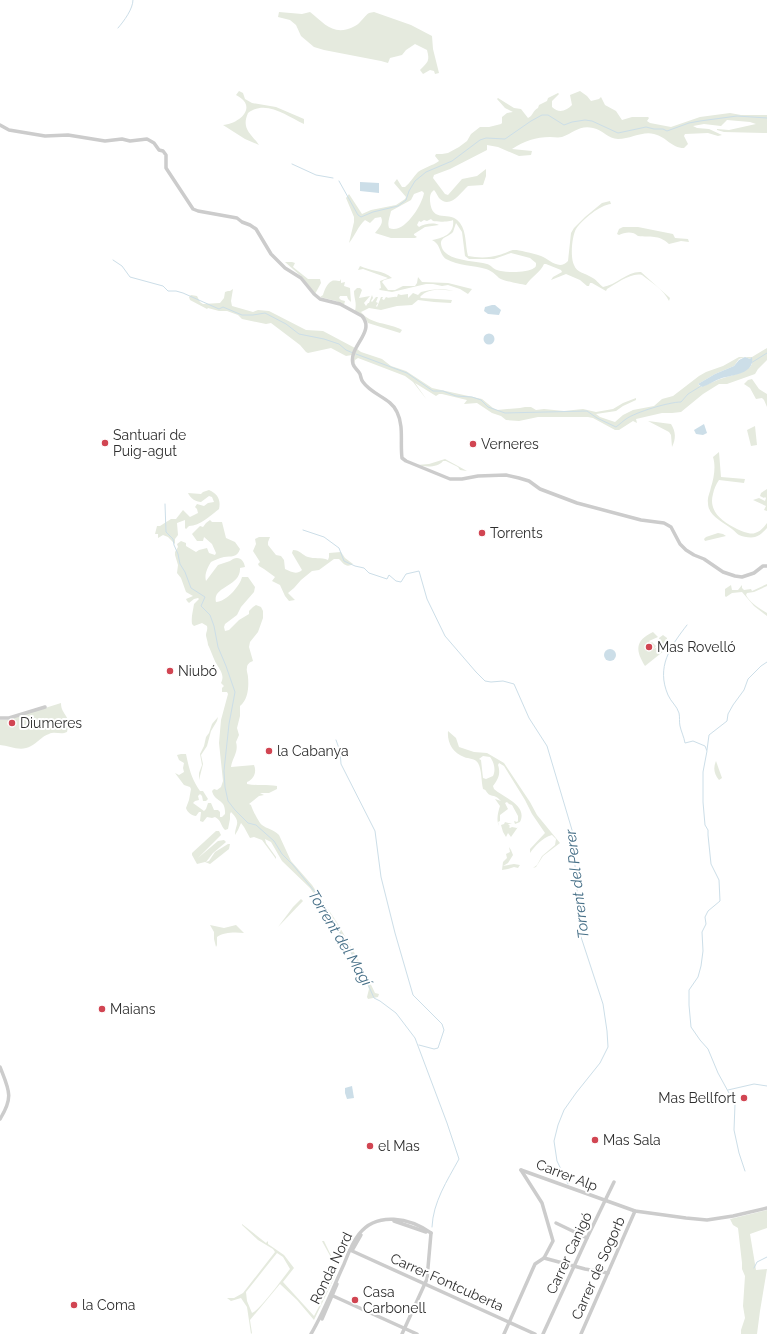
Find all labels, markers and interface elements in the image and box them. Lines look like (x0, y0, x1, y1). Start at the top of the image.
place label: Santuari de Puig-agut (113, 427, 186, 459)
place label: Verneres (481, 436, 539, 452)
marker: Santuari de Puig-agut (100, 438, 110, 448)
marker: Verneres (468, 439, 478, 449)
place label: Torrents (490, 525, 543, 541)
marker: Torrents (477, 528, 487, 538)
place label: Mas Rovelló (657, 639, 736, 655)
marker: Mas Rovelló (644, 642, 654, 652)
place label: Niubó (178, 663, 217, 679)
marker: Niubó (165, 666, 175, 676)
place label: Diumeres (20, 715, 82, 731)
marker: Diumeres (7, 718, 17, 728)
place label: la Cabanya (277, 743, 349, 759)
marker: la Cabanya (264, 746, 274, 756)
water label: Torrent del Perer (561, 827, 593, 940)
water label: Torrent del Magí (304, 887, 377, 991)
place label: Maians (110, 1001, 156, 1017)
marker: Maians (97, 1004, 107, 1014)
place label: Mas Bellfort (658, 1090, 736, 1106)
marker: Mas Bellfort (739, 1093, 749, 1103)
place label: Mas Sala (603, 1132, 661, 1148)
marker: Mas Sala (590, 1135, 600, 1145)
place label: el Mas (378, 1138, 420, 1154)
marker: el Mas (365, 1141, 375, 1151)
street label: Carrer Alp (534, 1156, 600, 1194)
street label: Carrer Canigó (543, 1209, 595, 1297)
street label: Carrer de Sogorb (568, 1214, 628, 1322)
street label: Ronda Nord (307, 1230, 355, 1306)
street label: Carrer Fontcuberta (388, 1250, 506, 1314)
place label: Casa Carbonell (363, 1284, 426, 1316)
marker: Casa Carbonell (350, 1295, 360, 1305)
place label: la Coma (82, 1297, 135, 1313)
marker: la Coma (69, 1300, 79, 1310)

